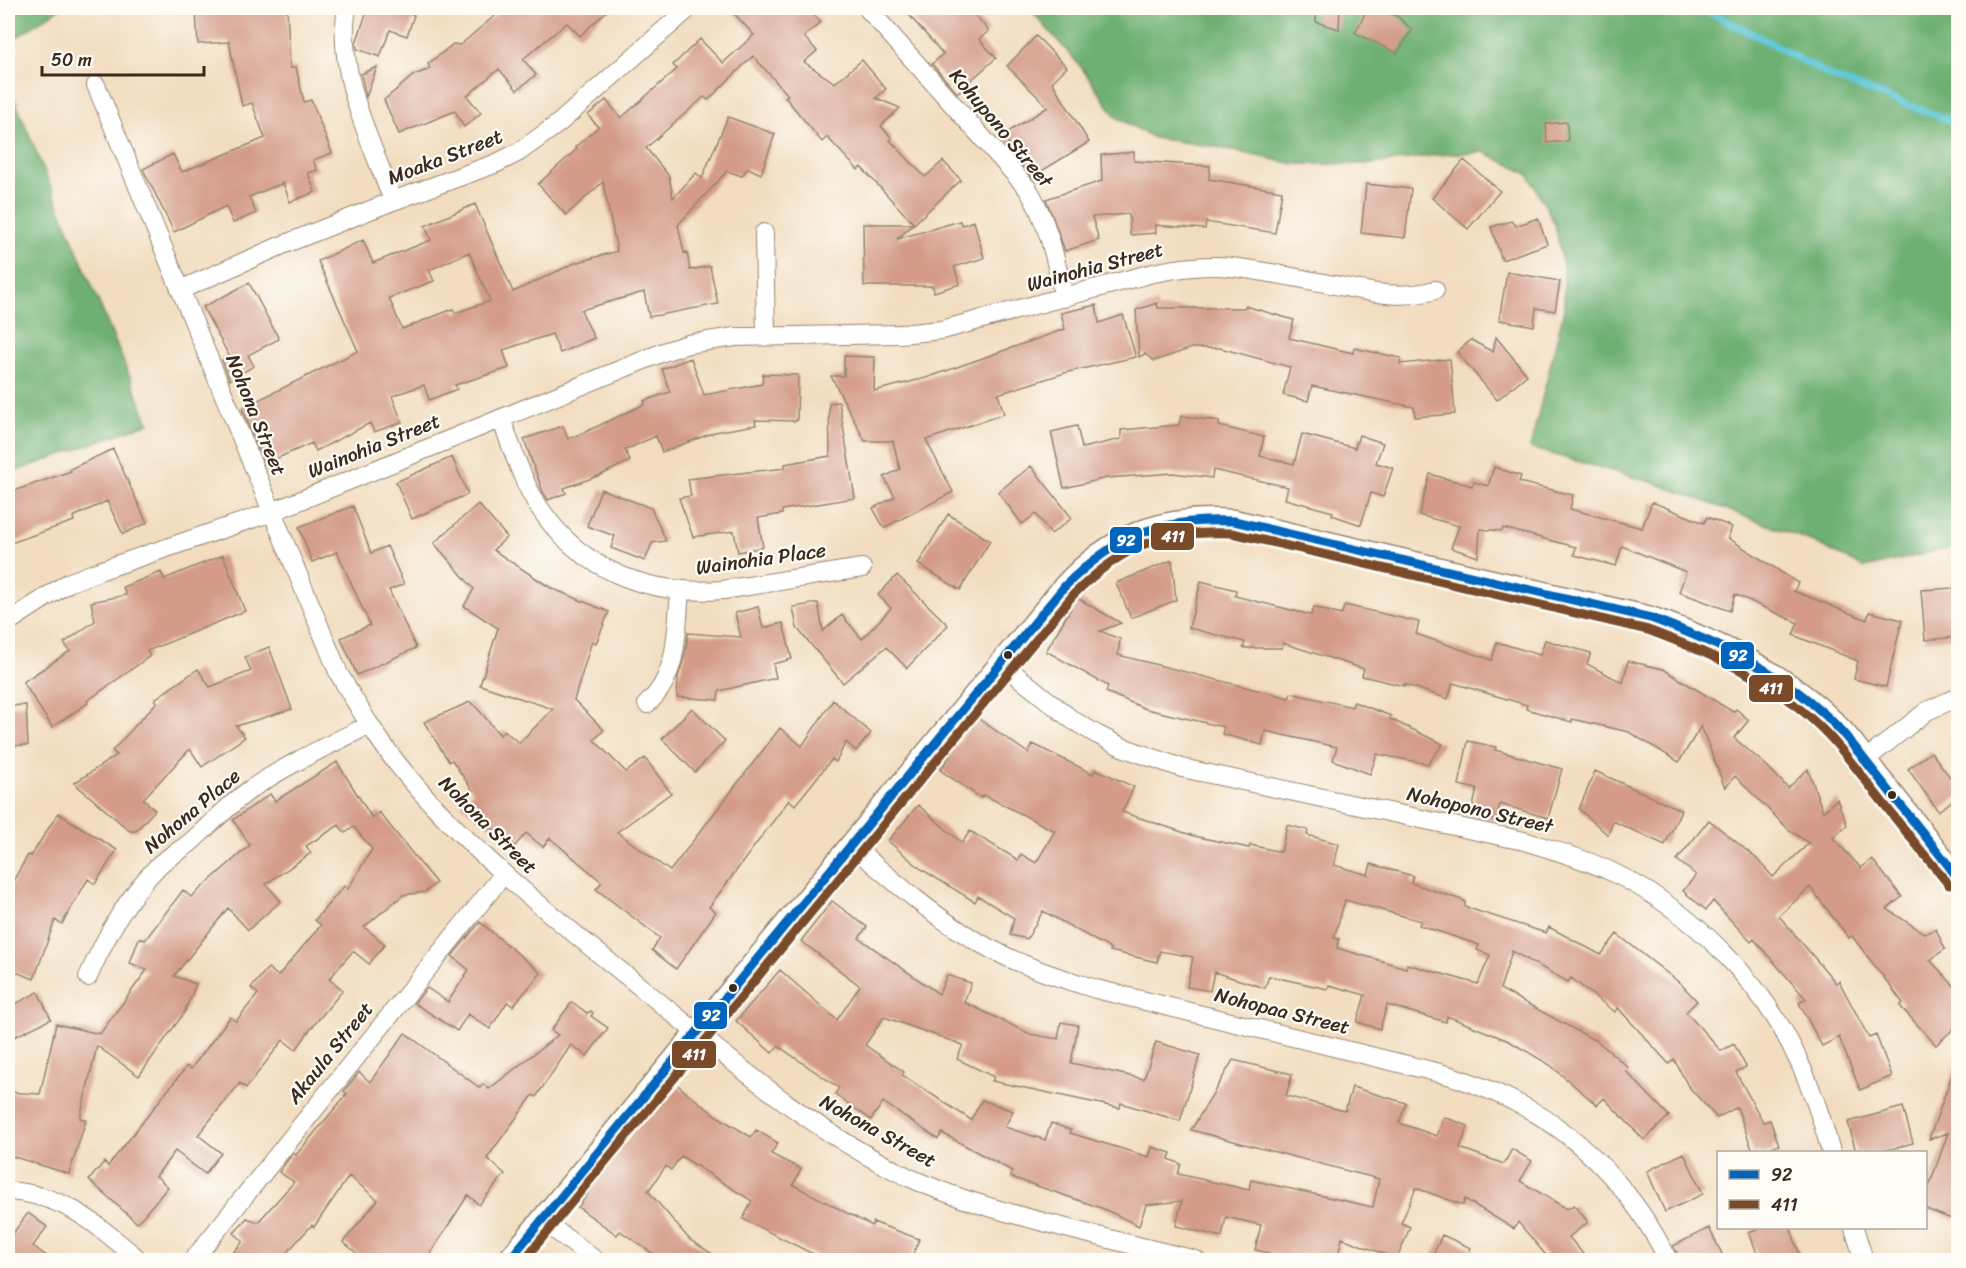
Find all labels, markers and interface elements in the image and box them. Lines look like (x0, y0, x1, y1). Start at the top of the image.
scale bar (42, 39, 204, 77)
text: 50 m (51, 44, 92, 76)
street label: Kohupono Street (940, 60, 1062, 197)
street label: Moaka Street (382, 119, 508, 195)
street label: Wainohia Street (1023, 232, 1168, 302)
street label: Nohona Street (216, 349, 296, 482)
street label: Wainohia Street (302, 403, 446, 489)
line badge: 411 (1150, 522, 1195, 551)
text: 411 (1160, 522, 1185, 551)
line badge: 92 (1109, 526, 1143, 554)
text: 92 (1116, 526, 1136, 555)
street label: Wainohia Place (694, 533, 828, 585)
line badge: 92 (1720, 641, 1755, 670)
text: 92 (1728, 641, 1748, 670)
unlabelled marker (1002, 649, 1014, 661)
line badge: 411 (1748, 674, 1794, 703)
text: 411 (1758, 674, 1783, 703)
street label: Nohona Place (135, 759, 249, 863)
street label: Nohona Street (430, 767, 546, 883)
street label: Nohopono Street (1404, 776, 1557, 844)
unlabelled marker (1886, 789, 1898, 801)
street label: Nohopaa Street (1211, 977, 1353, 1045)
unlabelled marker (727, 982, 739, 994)
street label: Akaula Street (277, 994, 383, 1113)
line badge: 92 (693, 1001, 728, 1030)
text: 92 (701, 1001, 721, 1030)
line badge: 411 (671, 1040, 717, 1069)
text: 411 (681, 1040, 706, 1069)
street label: Nohona Street (813, 1084, 943, 1178)
legend (1717, 1151, 1927, 1229)
text: 92 (1771, 1159, 1792, 1191)
text: 411 (1771, 1189, 1798, 1221)

